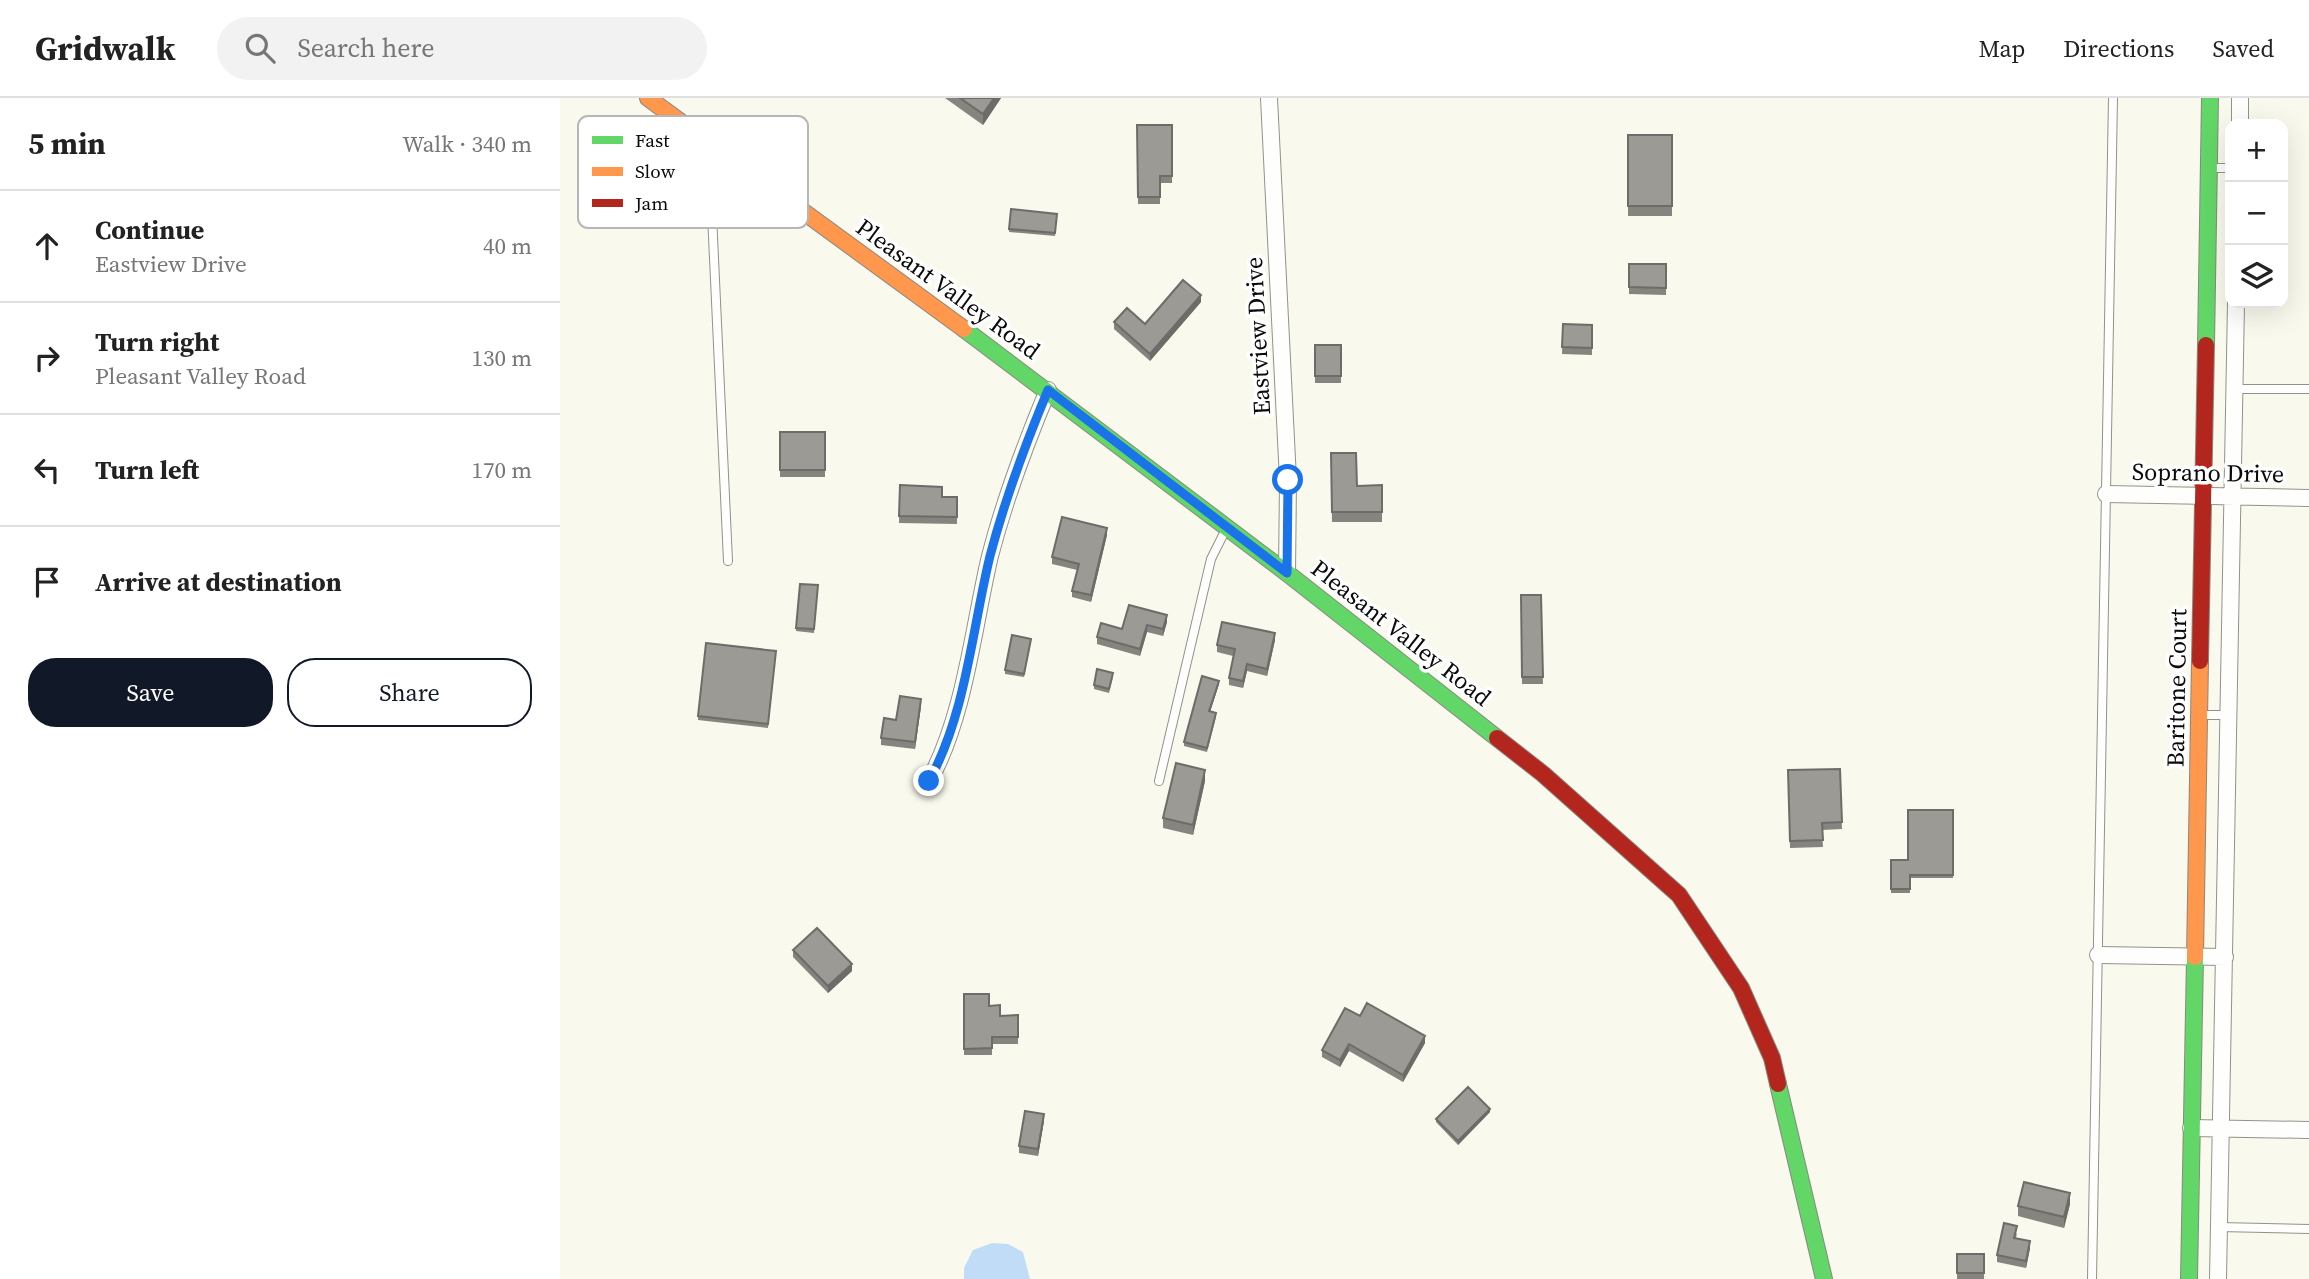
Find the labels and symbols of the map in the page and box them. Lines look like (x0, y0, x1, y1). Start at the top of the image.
legend (578, 116, 808, 228)
text: Fast (635, 127, 670, 153)
text: Slow (635, 158, 676, 184)
text: Jam (634, 190, 668, 216)
street label: Pleasant Valley Road (850, 211, 1047, 367)
street label: Eastview Drive (1237, 256, 1278, 416)
street label: Soprano Drive (2132, 455, 2284, 490)
route start (1272, 464, 1303, 495)
street label: Pleasant Valley Road (1304, 552, 1499, 714)
street label: Baritone Court (2159, 608, 2194, 767)
route end (913, 765, 944, 796)

